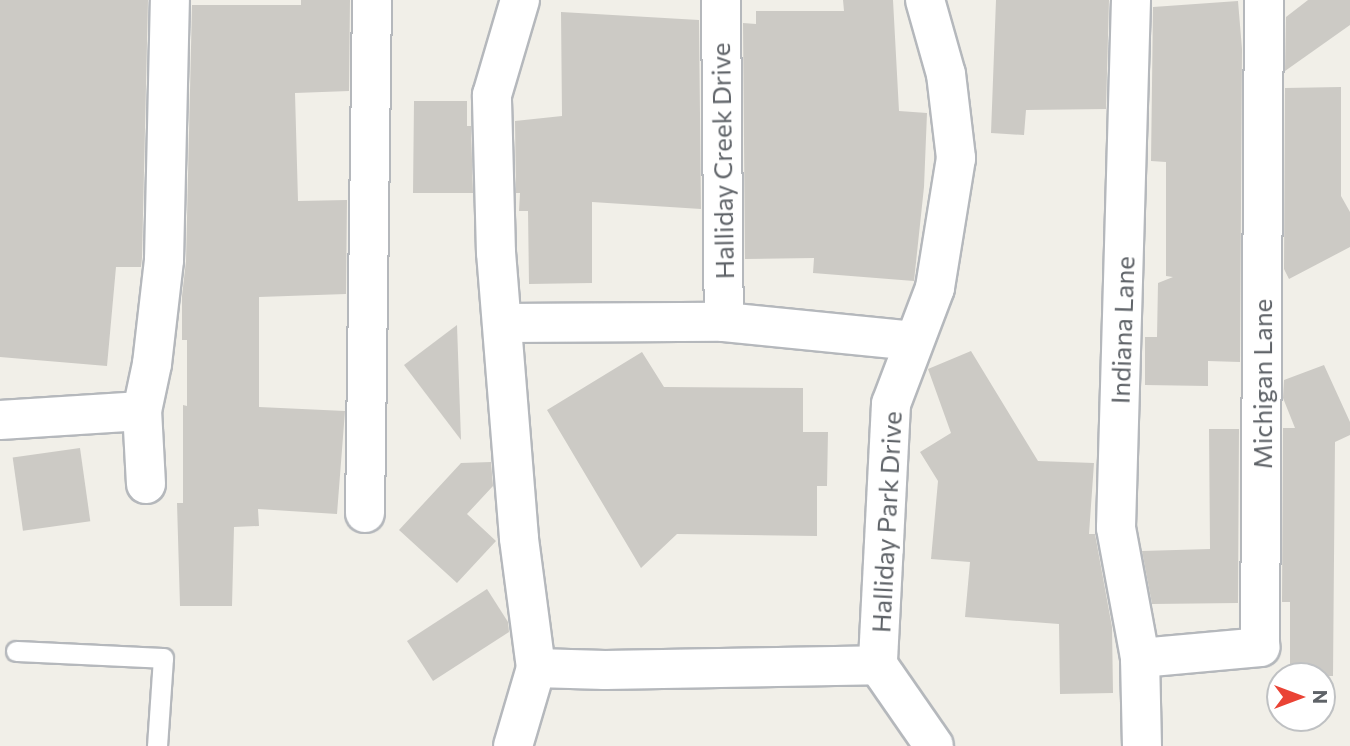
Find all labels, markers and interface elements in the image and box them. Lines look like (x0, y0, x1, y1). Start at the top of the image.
street label: Halliday Creek Drive (704, 42, 740, 280)
street label: Indiana Lane (1104, 255, 1140, 405)
street label: Michigan Lane (1246, 299, 1278, 469)
street label: Halliday Park Drive (865, 410, 907, 634)
north arrow (1266, 662, 1336, 732)
text: N (1309, 690, 1332, 704)

